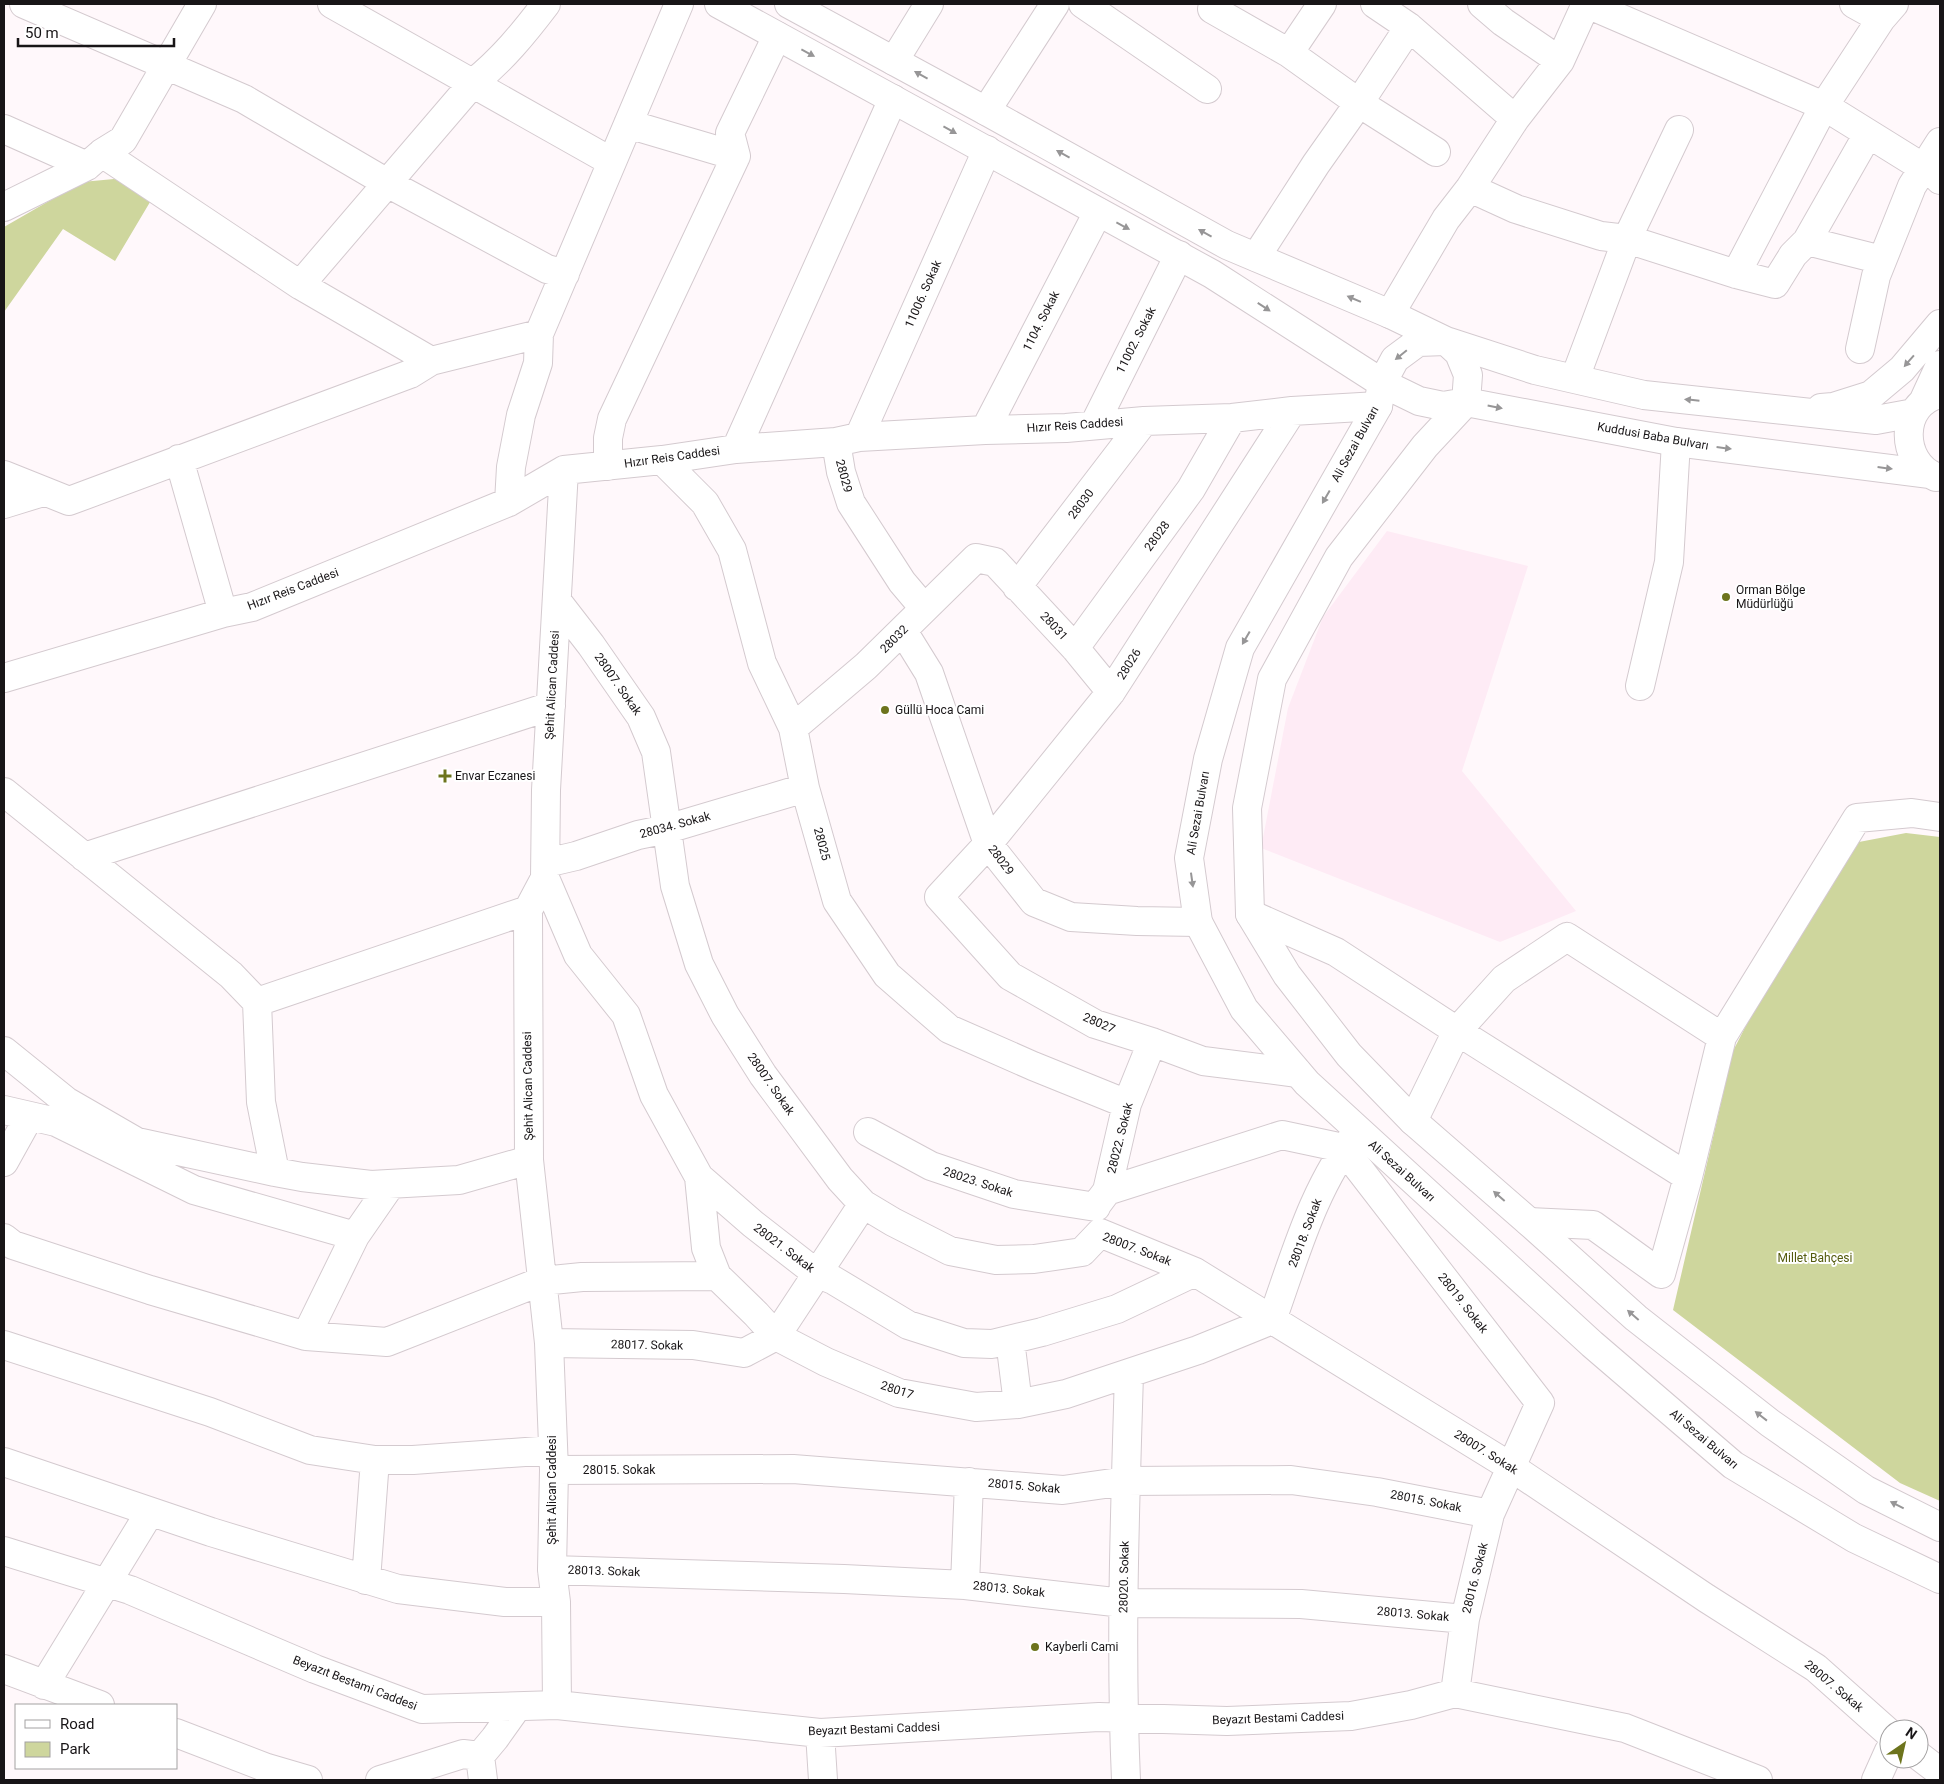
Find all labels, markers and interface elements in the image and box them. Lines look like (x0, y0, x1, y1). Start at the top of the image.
scale bar (18, 15, 174, 47)
text: 50 m (25, 24, 59, 42)
one-way arrow (800, 49, 815, 57)
one-way arrow (914, 71, 928, 80)
one-way arrow (943, 126, 958, 134)
one-way arrow (1056, 150, 1071, 158)
one-way arrow (1116, 222, 1130, 230)
one-way arrow (1198, 229, 1213, 237)
street label: 11006. Sokak (902, 257, 945, 330)
street label: 1104. Sokak (1020, 288, 1063, 353)
one-way arrow (1347, 294, 1361, 302)
one-way arrow (1257, 302, 1270, 312)
street label: 11002. Sokak (1113, 304, 1159, 375)
one-way arrow (1395, 349, 1408, 360)
one-way arrow (1903, 355, 1914, 368)
one-way arrow (1684, 396, 1700, 404)
street label: Ali Sezai Bulvarı (1328, 404, 1382, 484)
one-way arrow (1487, 404, 1503, 412)
street label: Hızır Reis Caddesi (1026, 415, 1124, 435)
street label: Kuddusi Baba Bulvarı (1596, 419, 1710, 453)
street label: Hızır Reis Caddesi (623, 443, 721, 471)
one-way arrow (1716, 444, 1732, 452)
street label: 28029 (833, 458, 855, 494)
one-way arrow (1877, 464, 1893, 472)
street label: 28030 (1065, 486, 1097, 522)
one-way arrow (1322, 490, 1331, 503)
street label: 28028 (1141, 518, 1173, 554)
street label: Hızır Reis Caddesi (245, 565, 341, 613)
place label: Orman Bölge Müdürlüğü (1736, 583, 1805, 611)
marker: Orman Bölge Müdürlüğü (1720, 591, 1732, 603)
street label: 28031 (1037, 609, 1071, 643)
street label: 28032 (877, 622, 911, 656)
street label: Şehit Alican Caddesi (542, 630, 562, 740)
one-way arrow (1242, 631, 1250, 645)
street label: 28026 (1114, 646, 1144, 682)
street label: 28007. Sokak (591, 650, 645, 718)
place label: Güllü Hoca Cami (895, 703, 984, 717)
marker: Güllü Hoca Cami (879, 704, 891, 716)
place label: Envar Eczanesi (455, 769, 535, 783)
marker: Envar Eczanesi (439, 770, 451, 782)
street label: Ali Sezai Bulvarı (1184, 770, 1212, 856)
street label: 28034. Sokak (638, 809, 713, 841)
street label: 28025 (811, 826, 833, 862)
street label: 28029 (985, 842, 1017, 878)
one-way arrow (1188, 872, 1196, 888)
street label: 28027 (1081, 1010, 1117, 1036)
street label: Şehit Alican Caddesi (520, 1031, 536, 1141)
street label: 28007. Sokak (744, 1050, 798, 1118)
street label: 28022. Sokak (1104, 1100, 1136, 1175)
street label: Ali Sezai Bulvarı (1366, 1137, 1438, 1205)
street label: 28023. Sokak (941, 1164, 1016, 1200)
one-way arrow (1493, 1190, 1506, 1201)
street label: 28018. Sokak (1285, 1196, 1325, 1269)
street label: 28021. Sokak (751, 1221, 818, 1276)
street label: 28007. Sokak (1101, 1229, 1174, 1269)
park label: Millet Bahçesi (1778, 1251, 1853, 1265)
street label: 28019. Sokak (1435, 1270, 1491, 1337)
one-way arrow (1627, 1310, 1640, 1321)
street label: 28017. Sokak (611, 1337, 684, 1353)
street label: 28017 (879, 1378, 915, 1402)
street label: Ali Sezai Bulvarı (1667, 1406, 1741, 1472)
one-way arrow (1755, 1410, 1768, 1421)
street label: 28007. Sokak (1452, 1427, 1521, 1478)
street label: Şehit Alican Caddesi (545, 1435, 559, 1545)
street label: 28015. Sokak (583, 1463, 656, 1477)
street label: 28015. Sokak (987, 1476, 1062, 1496)
street label: 28015. Sokak (1389, 1487, 1464, 1515)
one-way arrow (1889, 1501, 1904, 1509)
street label: 28020. Sokak (1116, 1540, 1132, 1613)
street label: 28016. Sokak (1459, 1540, 1491, 1615)
street label: 28013. Sokak (568, 1563, 641, 1579)
street label: 28013. Sokak (972, 1578, 1047, 1600)
street label: 28013. Sokak (1376, 1604, 1451, 1624)
place label: Kayberli Cami (1045, 1640, 1118, 1654)
marker: Kayberli Cami (1029, 1641, 1041, 1653)
street label: Beyazıt Bestami Caddesi (291, 1653, 419, 1713)
street label: 28007. Sokak (1802, 1657, 1867, 1715)
legend (15, 1704, 178, 1769)
street label: Beyazıt Bestami Caddesi (1212, 1709, 1344, 1727)
text: Road (60, 1715, 94, 1733)
north arrow (1879, 1719, 1929, 1769)
street label: Beyazıt Bestami Caddesi (808, 1720, 940, 1738)
text: N (1903, 1724, 1920, 1743)
text: Park (60, 1740, 91, 1758)

